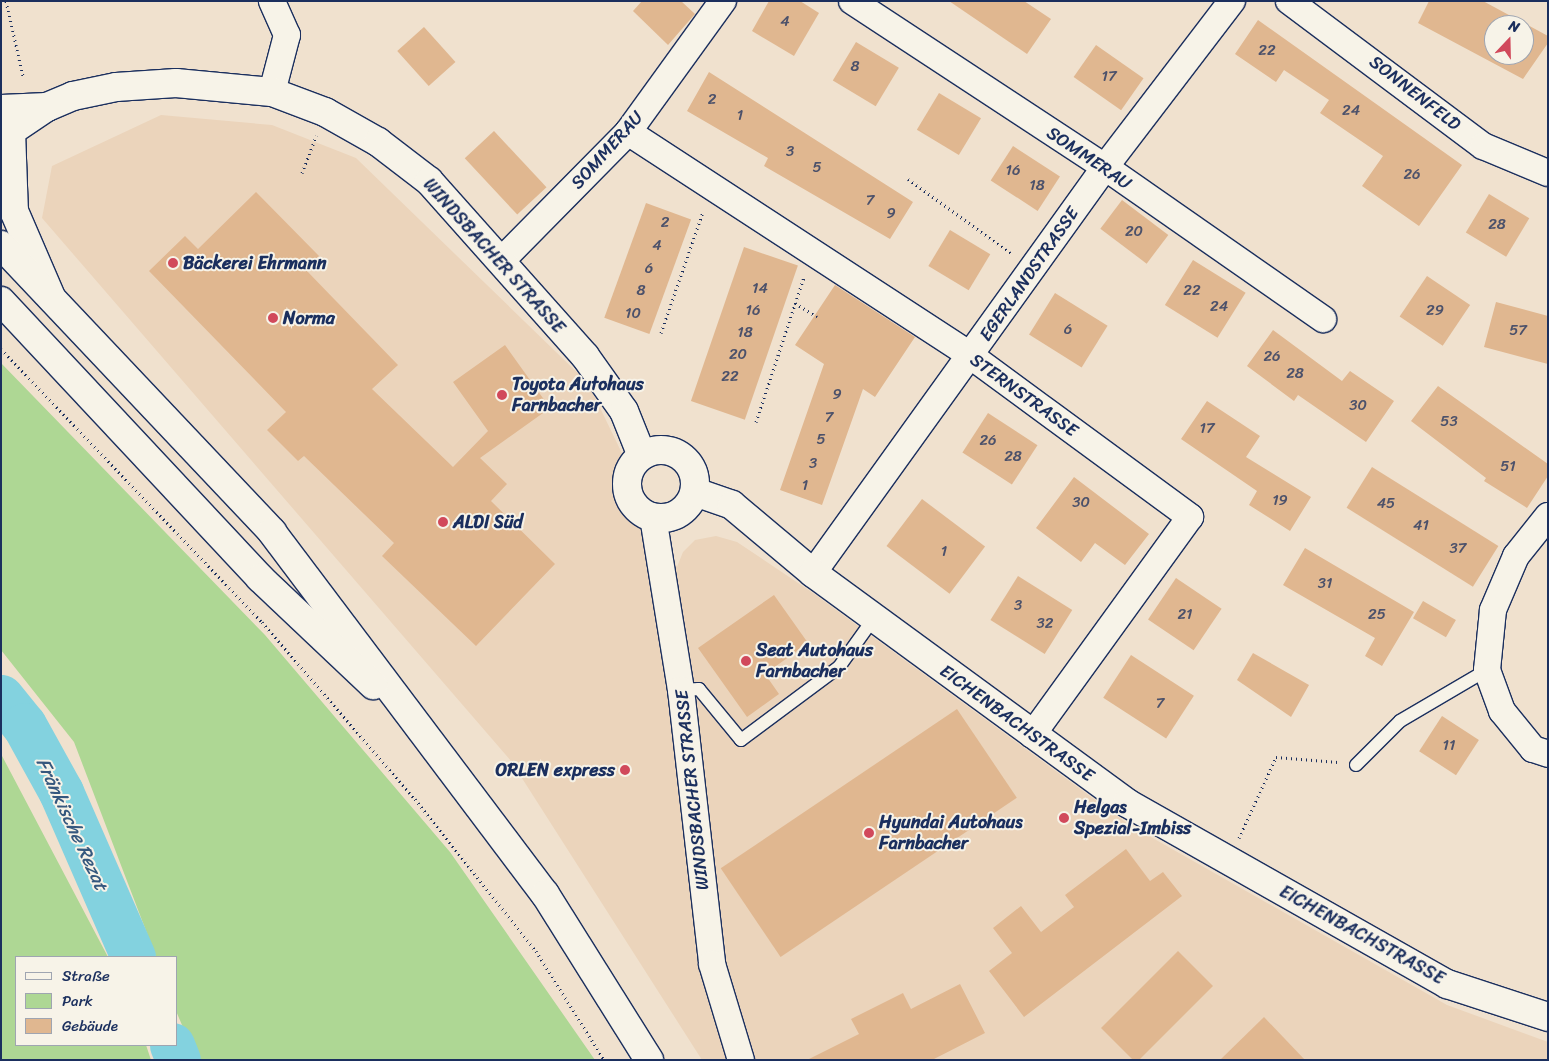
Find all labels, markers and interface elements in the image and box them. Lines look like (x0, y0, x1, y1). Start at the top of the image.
house number: 4 (780, 13, 790, 31)
text: N (1505, 13, 1523, 40)
north arrow (1484, 15, 1534, 65)
house number: 22 (1258, 42, 1276, 60)
street label: SONNENFELD (1365, 51, 1465, 135)
house number: 8 (850, 58, 860, 76)
house number: 17 (1102, 68, 1116, 86)
house number: 2 (708, 91, 716, 109)
house number: 24 (1342, 102, 1360, 120)
street label: SOMMERAU (566, 107, 648, 193)
house number: 1 (737, 107, 743, 125)
street label: SOMMERAU (1043, 122, 1135, 194)
house number: 3 (786, 143, 794, 161)
house number: 5 (812, 159, 822, 177)
house number: 16 (1006, 162, 1020, 180)
house number: 26 (1403, 166, 1421, 184)
street label: WINDSBACHER STRASSE (418, 173, 570, 339)
house number: 18 (1029, 177, 1045, 195)
house number: 7 (866, 192, 874, 210)
street label: EGERLANDSTRASSE (975, 203, 1083, 345)
house number: 9 (886, 205, 896, 223)
house number: 2 (661, 214, 669, 232)
house number: 28 (1488, 216, 1506, 234)
house number: 20 (1125, 223, 1143, 241)
house number: 4 (652, 237, 662, 255)
place label: Bäckerei Ehrmann (183, 252, 327, 274)
marker: Bäckerei Ehrmann (167, 257, 179, 269)
house number: 6 (645, 260, 653, 278)
house number: 14 (752, 280, 768, 298)
house number: 8 (636, 282, 646, 300)
house number: 22 (1183, 282, 1201, 300)
house number: 24 (1210, 298, 1228, 316)
house number: 16 (746, 302, 760, 320)
house number: 29 (1426, 302, 1444, 320)
house number: 10 (625, 305, 641, 323)
place label: Norma (283, 307, 335, 329)
marker: Norma (267, 312, 279, 324)
house number: 6 (1064, 321, 1072, 339)
house number: 57 (1509, 322, 1527, 340)
house number: 18 (737, 324, 753, 342)
house number: 20 (729, 346, 747, 364)
house number: 26 (1263, 348, 1281, 366)
street label: STERNSTRASSE (966, 349, 1082, 441)
house number: 28 (1286, 365, 1304, 383)
house number: 22 (721, 368, 739, 386)
place label: Toyota Autohaus Farnbacher (512, 374, 644, 416)
house number: 9 (832, 386, 842, 404)
marker: Toyota Autohaus Farnbacher (496, 389, 508, 401)
house number: 30 (1349, 397, 1367, 415)
house number: 7 (825, 409, 833, 427)
house number: 53 (1440, 413, 1458, 431)
house number: 17 (1200, 420, 1214, 438)
house number: 5 (816, 431, 826, 449)
house number: 26 (979, 432, 997, 450)
house number: 28 (1004, 448, 1022, 466)
house number: 3 (809, 455, 817, 473)
house number: 51 (1500, 458, 1516, 476)
house number: 1 (802, 477, 808, 495)
house number: 19 (1272, 492, 1288, 510)
house number: 30 (1072, 494, 1090, 512)
house number: 45 (1377, 495, 1395, 513)
place label: ALDI Süd (453, 511, 525, 533)
marker: ALDI Süd (437, 516, 449, 528)
house number: 41 (1413, 517, 1429, 535)
house number: 37 (1450, 540, 1466, 558)
house number: 1 (941, 543, 947, 561)
house number: 31 (1318, 575, 1332, 593)
house number: 3 (1014, 597, 1022, 615)
house number: 21 (1177, 606, 1193, 624)
house number: 25 (1368, 606, 1386, 624)
house number: 32 (1037, 615, 1053, 633)
place label: Seat Autohaus Farnbacher (756, 640, 872, 682)
marker: Seat Autohaus Farnbacher (740, 655, 752, 667)
street label: EICHENBACHSTRASSE (936, 660, 1098, 786)
street label: WINDSBACHER STRASSE (671, 687, 713, 893)
house number: 7 (1156, 695, 1164, 713)
house number: 11 (1443, 737, 1455, 755)
water label: Fränkische Rezat (31, 754, 113, 894)
place label: ORLEN express (496, 759, 615, 781)
marker: ORLEN express (619, 764, 631, 776)
place label: Helgas Spezial-Imbiss (1074, 797, 1191, 840)
place label: Hyundai Autohaus Farnbacher (879, 812, 1023, 854)
marker: Helgas Spezial-Imbiss (1058, 812, 1070, 824)
marker: Hyundai Autohaus Farnbacher (863, 827, 875, 839)
street label: EICHENBACHSTRASSE (1276, 881, 1448, 989)
legend (15, 956, 178, 1046)
text: Straße (62, 963, 110, 989)
text: Park (62, 988, 93, 1014)
text: Gebäude (62, 1013, 118, 1039)

